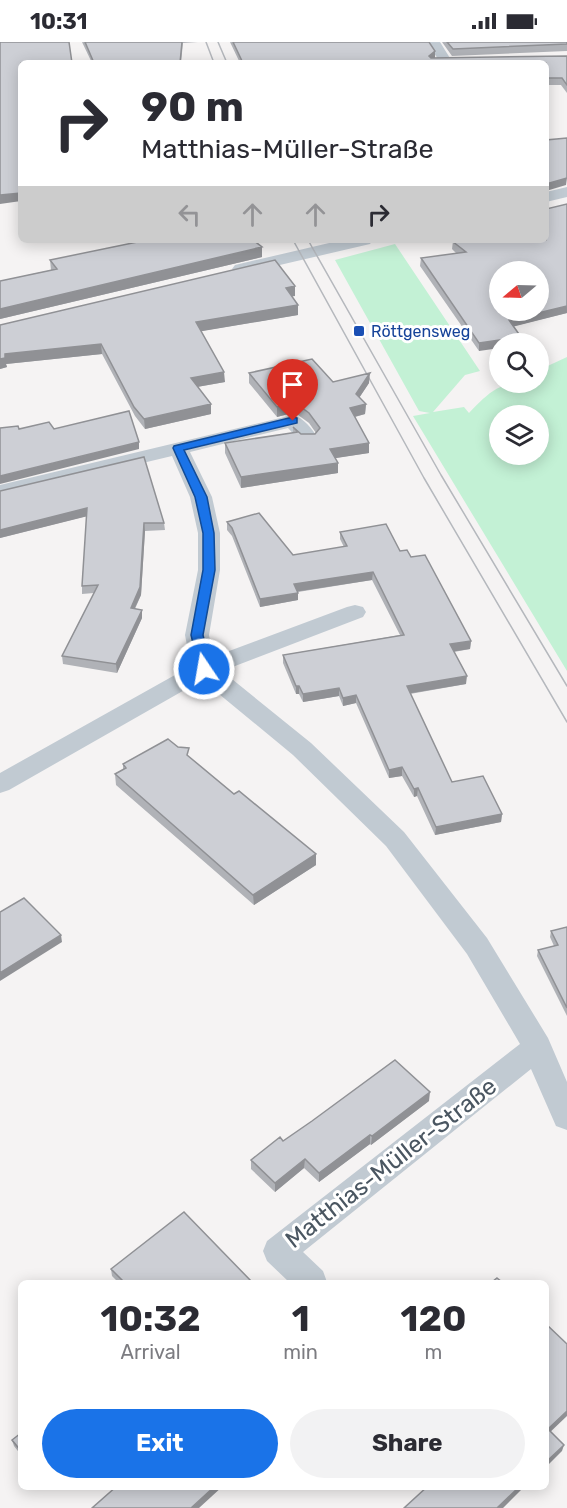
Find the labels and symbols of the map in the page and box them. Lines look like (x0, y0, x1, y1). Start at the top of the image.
north arrow (489, 261, 549, 321)
place label: Röttgensweg (371, 322, 470, 341)
marker: Röttgensweg (352, 324, 366, 338)
pin (267, 359, 318, 421)
position arrow (172, 637, 236, 701)
street label: Matthias-Müller-Straße (280, 1072, 502, 1254)

